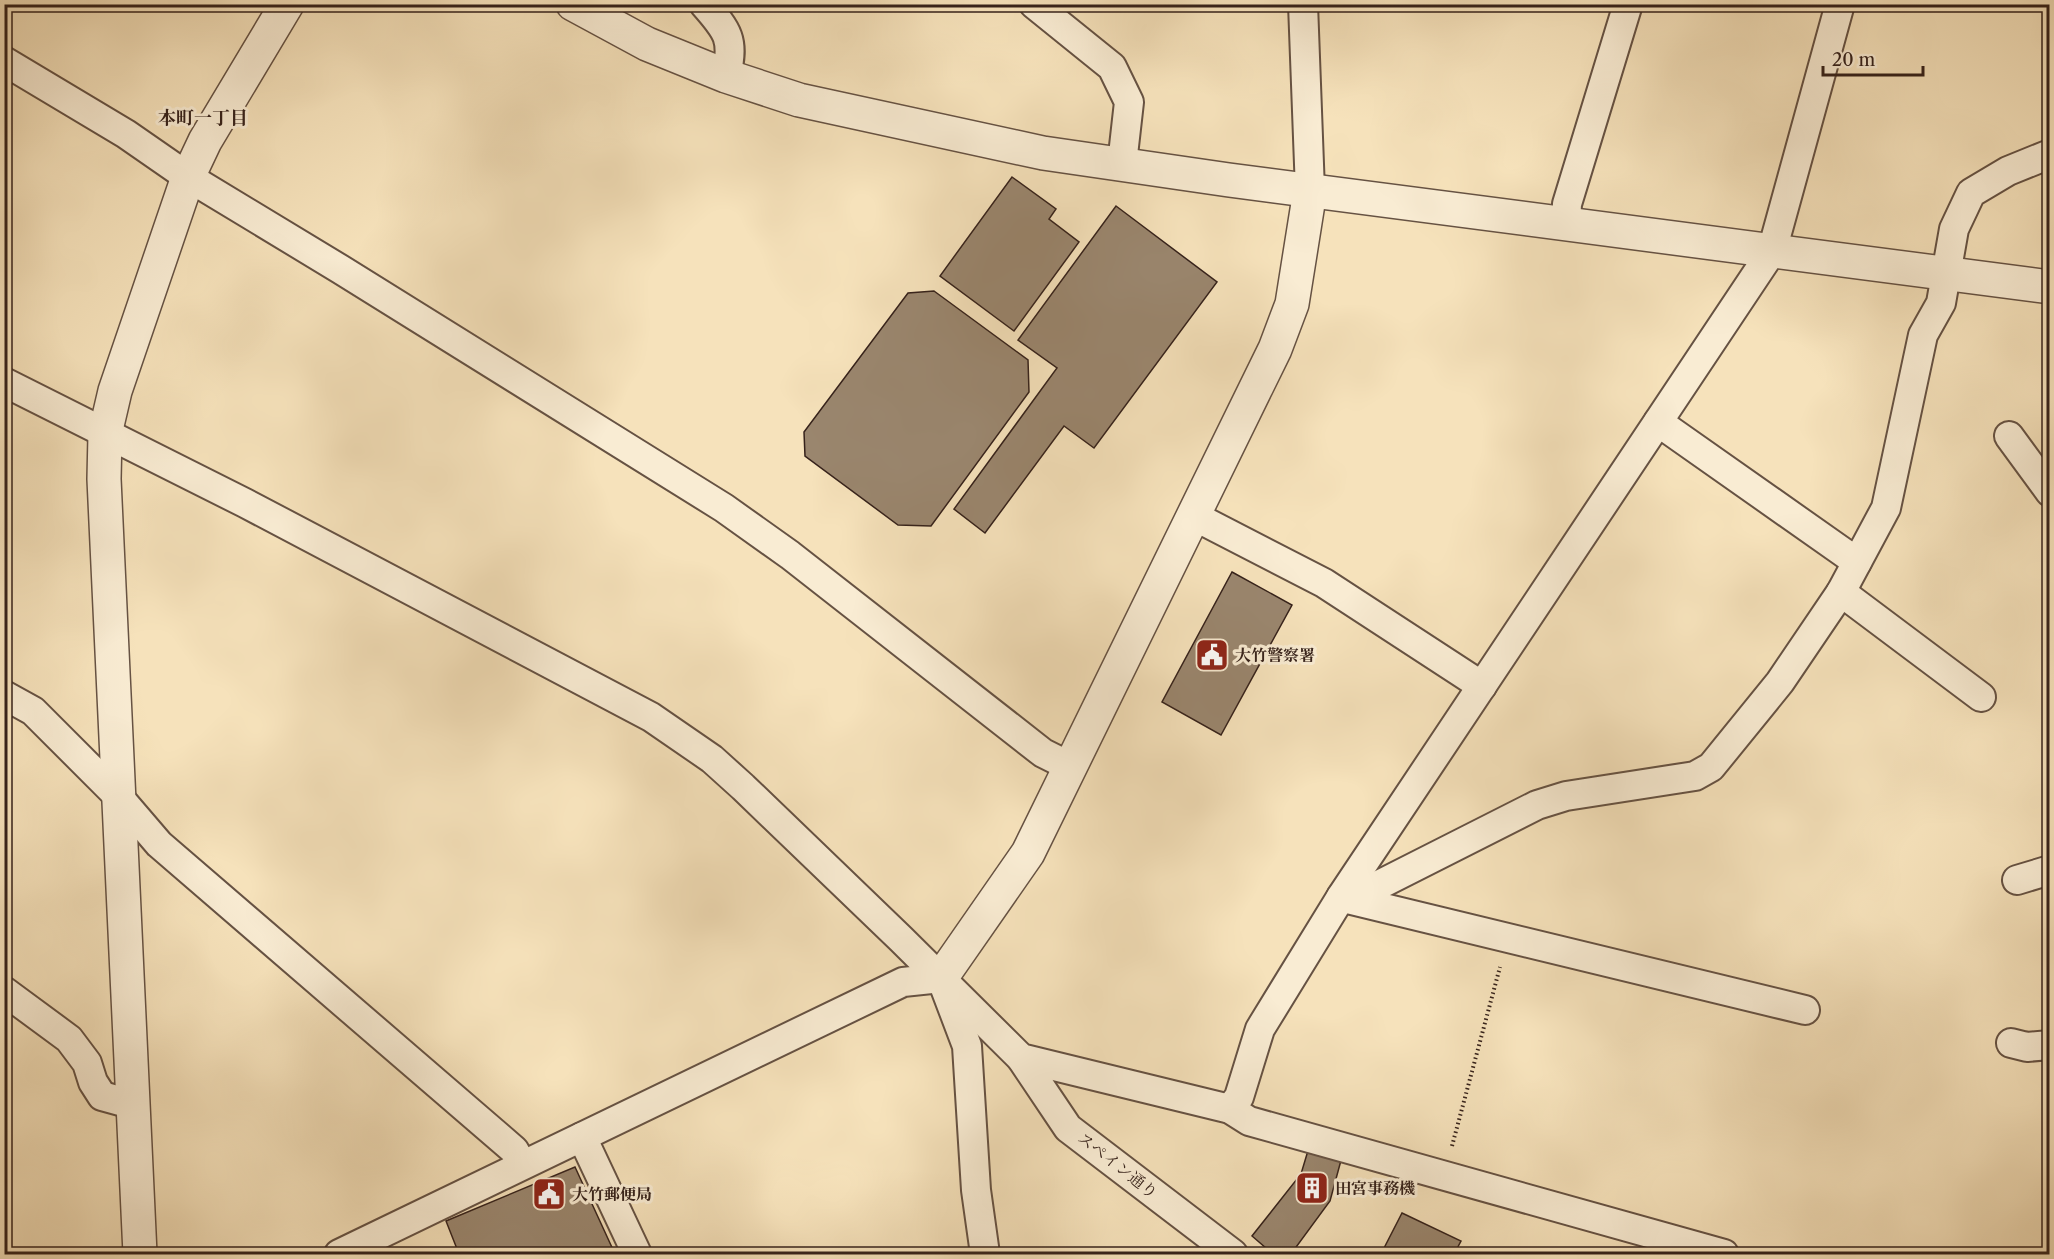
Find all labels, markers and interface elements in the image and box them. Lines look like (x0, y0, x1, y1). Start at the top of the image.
scale bar (1823, 39, 1924, 77)
text: 20 m (1832, 49, 1876, 71)
district label: 本町一丁目 (158, 107, 248, 129)
public building icon: 大竹警察署 (1194, 637, 1230, 673)
place label: 大竹警察署 (1235, 645, 1315, 665)
street label: スペイン通り (1074, 1128, 1162, 1202)
building icon: 田宮事務機 (1294, 1170, 1330, 1206)
public building icon: 大竹郵便局 (531, 1176, 567, 1212)
place label: 田宮事務機 (1335, 1178, 1415, 1198)
place label: 大竹郵便局 (572, 1184, 652, 1204)

